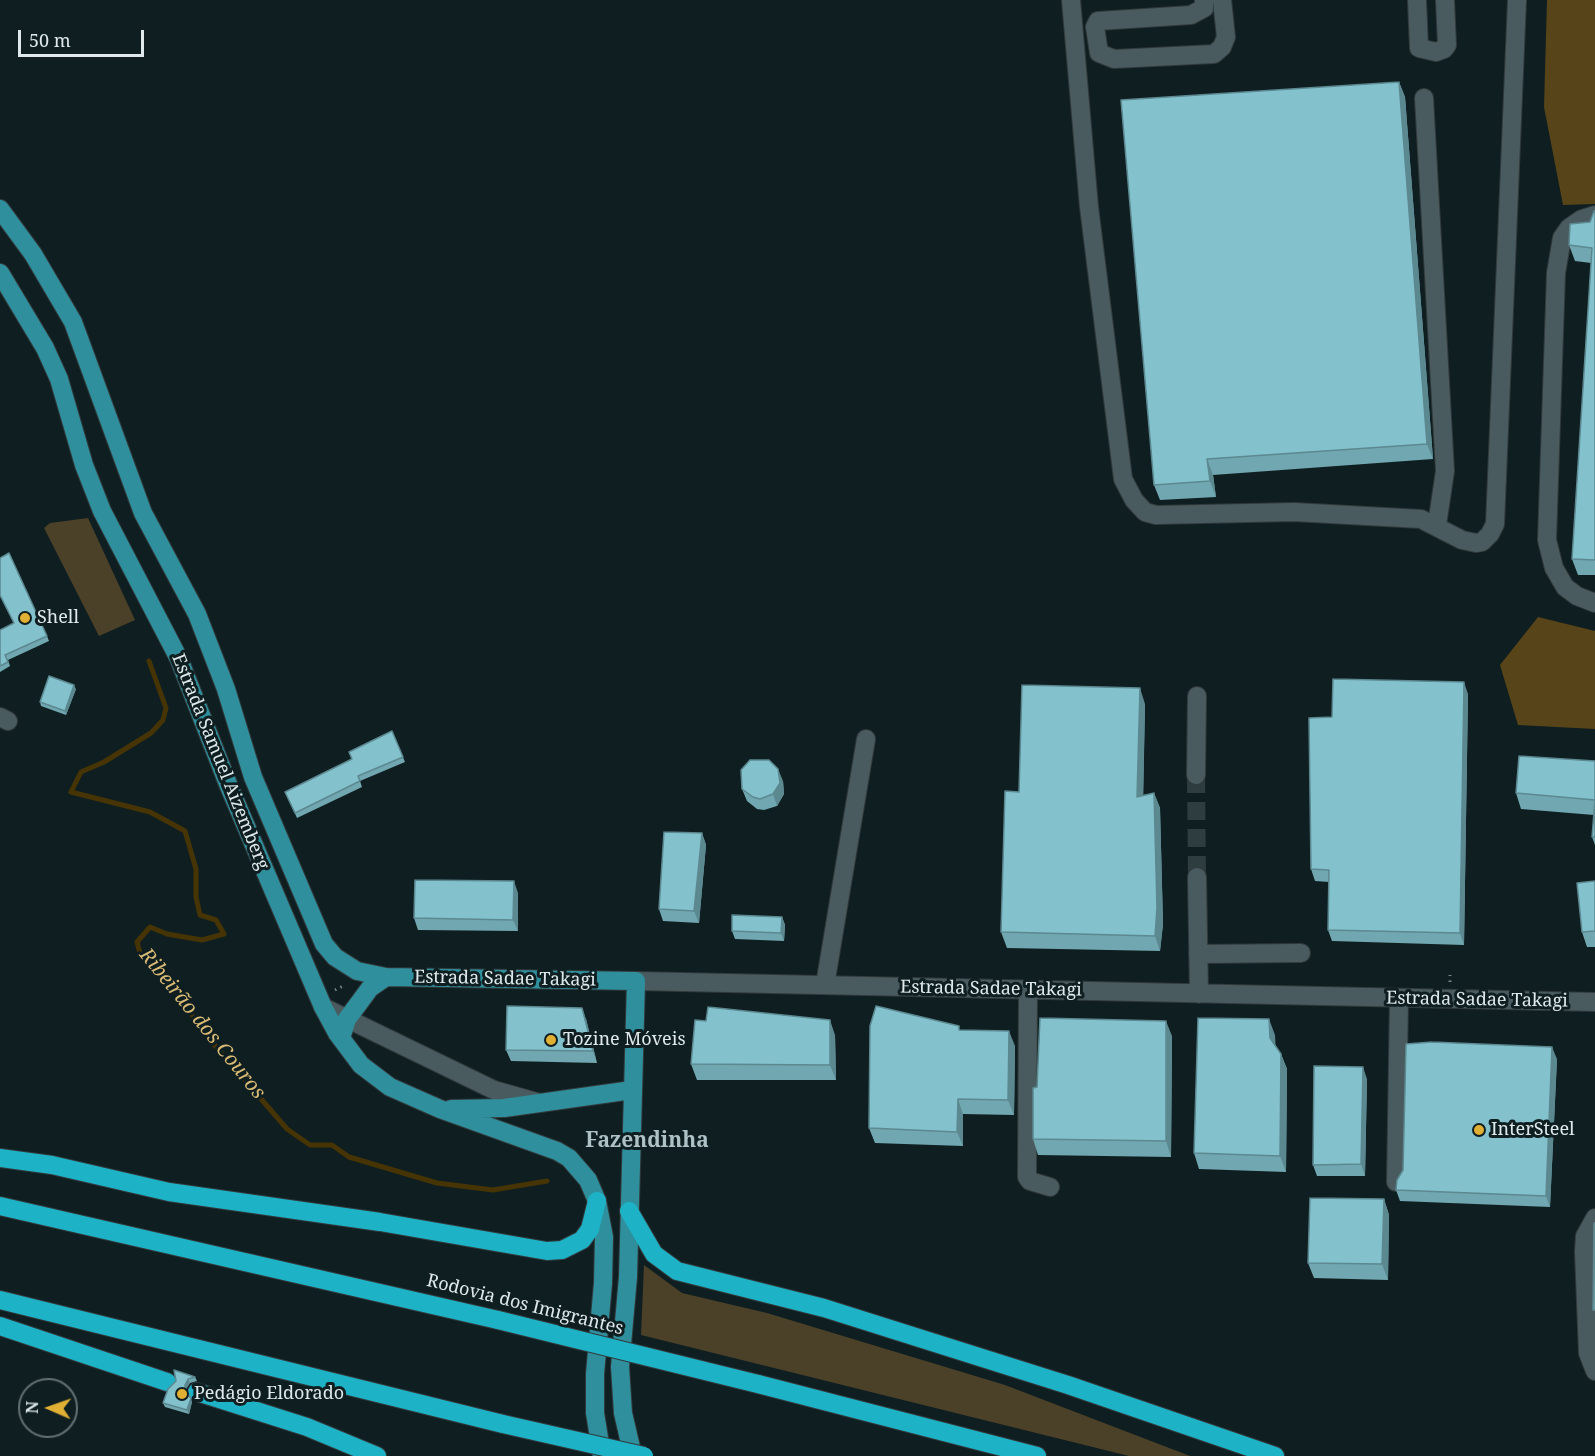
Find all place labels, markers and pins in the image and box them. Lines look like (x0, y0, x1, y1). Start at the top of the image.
place label: Shell (37, 607, 79, 629)
marker: Shell (18, 611, 32, 625)
place label: Tozine Móveis (563, 1029, 686, 1051)
marker: Tozine Móveis (544, 1033, 558, 1047)
place label: InterSteel (1491, 1119, 1575, 1141)
marker: InterSteel (1472, 1123, 1486, 1137)
place label: Pedágio Eldorado (194, 1383, 344, 1405)
marker: Pedágio Eldorado (175, 1387, 189, 1401)

